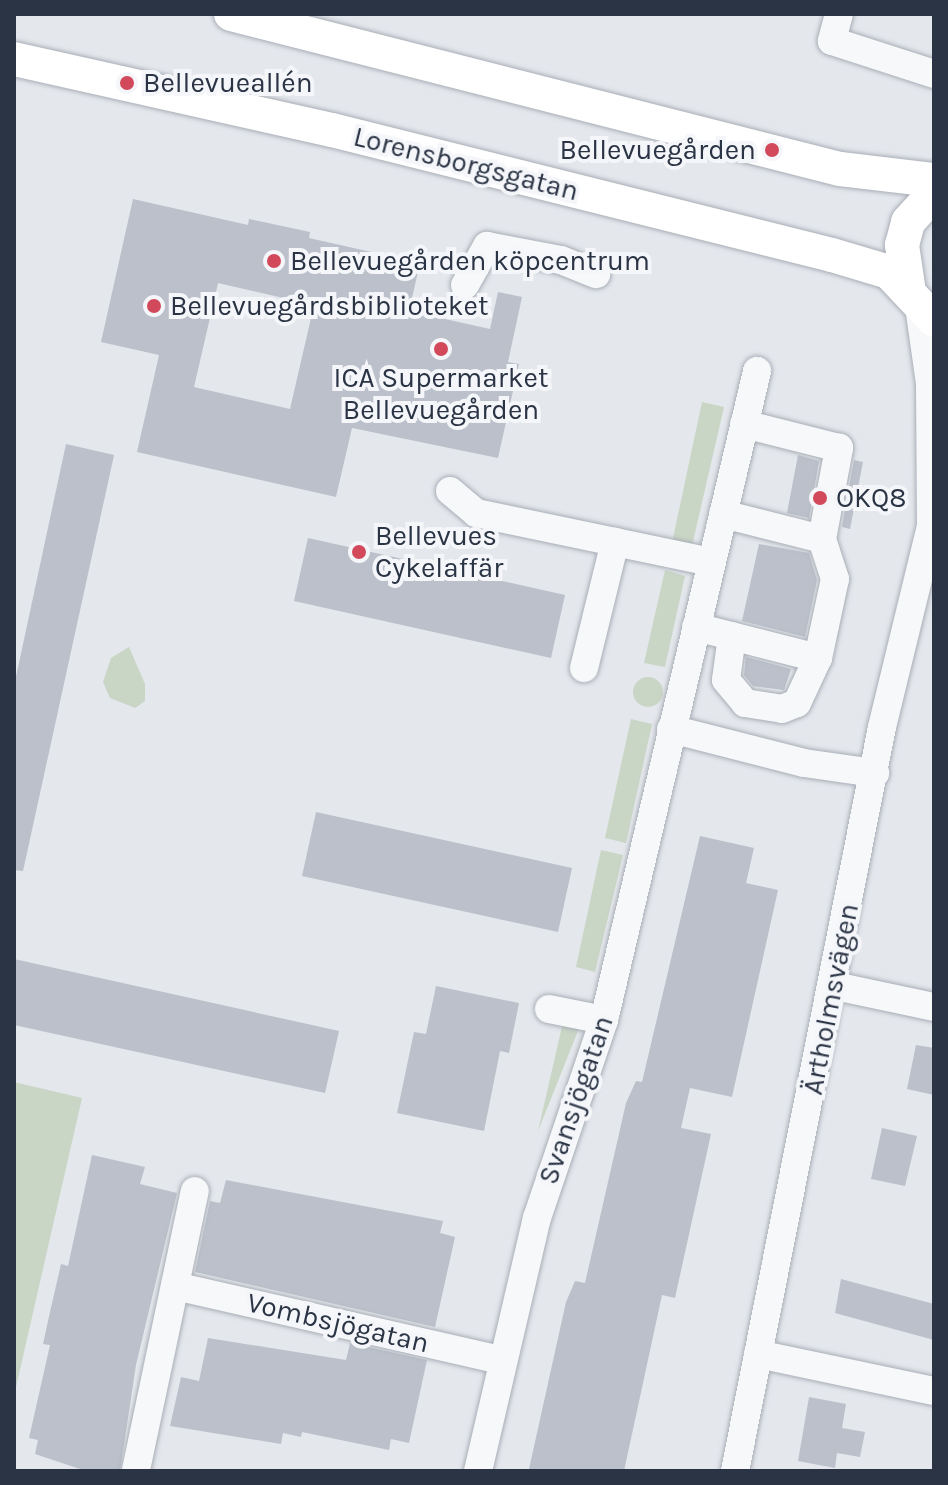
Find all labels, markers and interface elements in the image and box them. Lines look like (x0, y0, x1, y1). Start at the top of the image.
place label: Bellevueallén (143, 66, 313, 100)
marker: Bellevueallén (118, 74, 136, 92)
street label: Lorensborgsgatan (350, 120, 582, 208)
place label: Bellevuegården (560, 133, 756, 167)
marker: Bellevuegården (763, 141, 781, 159)
place label: Bellevuegården köpcentrum (290, 244, 650, 278)
marker: Bellevuegården köpcentrum (265, 252, 283, 270)
place label: Bellevuegårdsbiblioteket (170, 289, 488, 323)
marker: Bellevuegårdsbiblioteket (145, 297, 163, 315)
marker: ICA Supermarket Bellevuegården (432, 340, 450, 358)
place label: ICA Supermarket Bellevuegården (334, 361, 548, 427)
place label: OKQ8 (836, 481, 907, 515)
marker: OKQ8 (811, 489, 829, 507)
place label: Bellevues Cykelaffär (375, 519, 503, 585)
marker: Bellevues Cykelaffär (350, 543, 368, 561)
street label: Ärtholmsvägen (796, 900, 866, 1098)
street label: Svansjögatan (531, 1011, 621, 1189)
street label: Vombsjögatan (244, 1286, 432, 1360)

